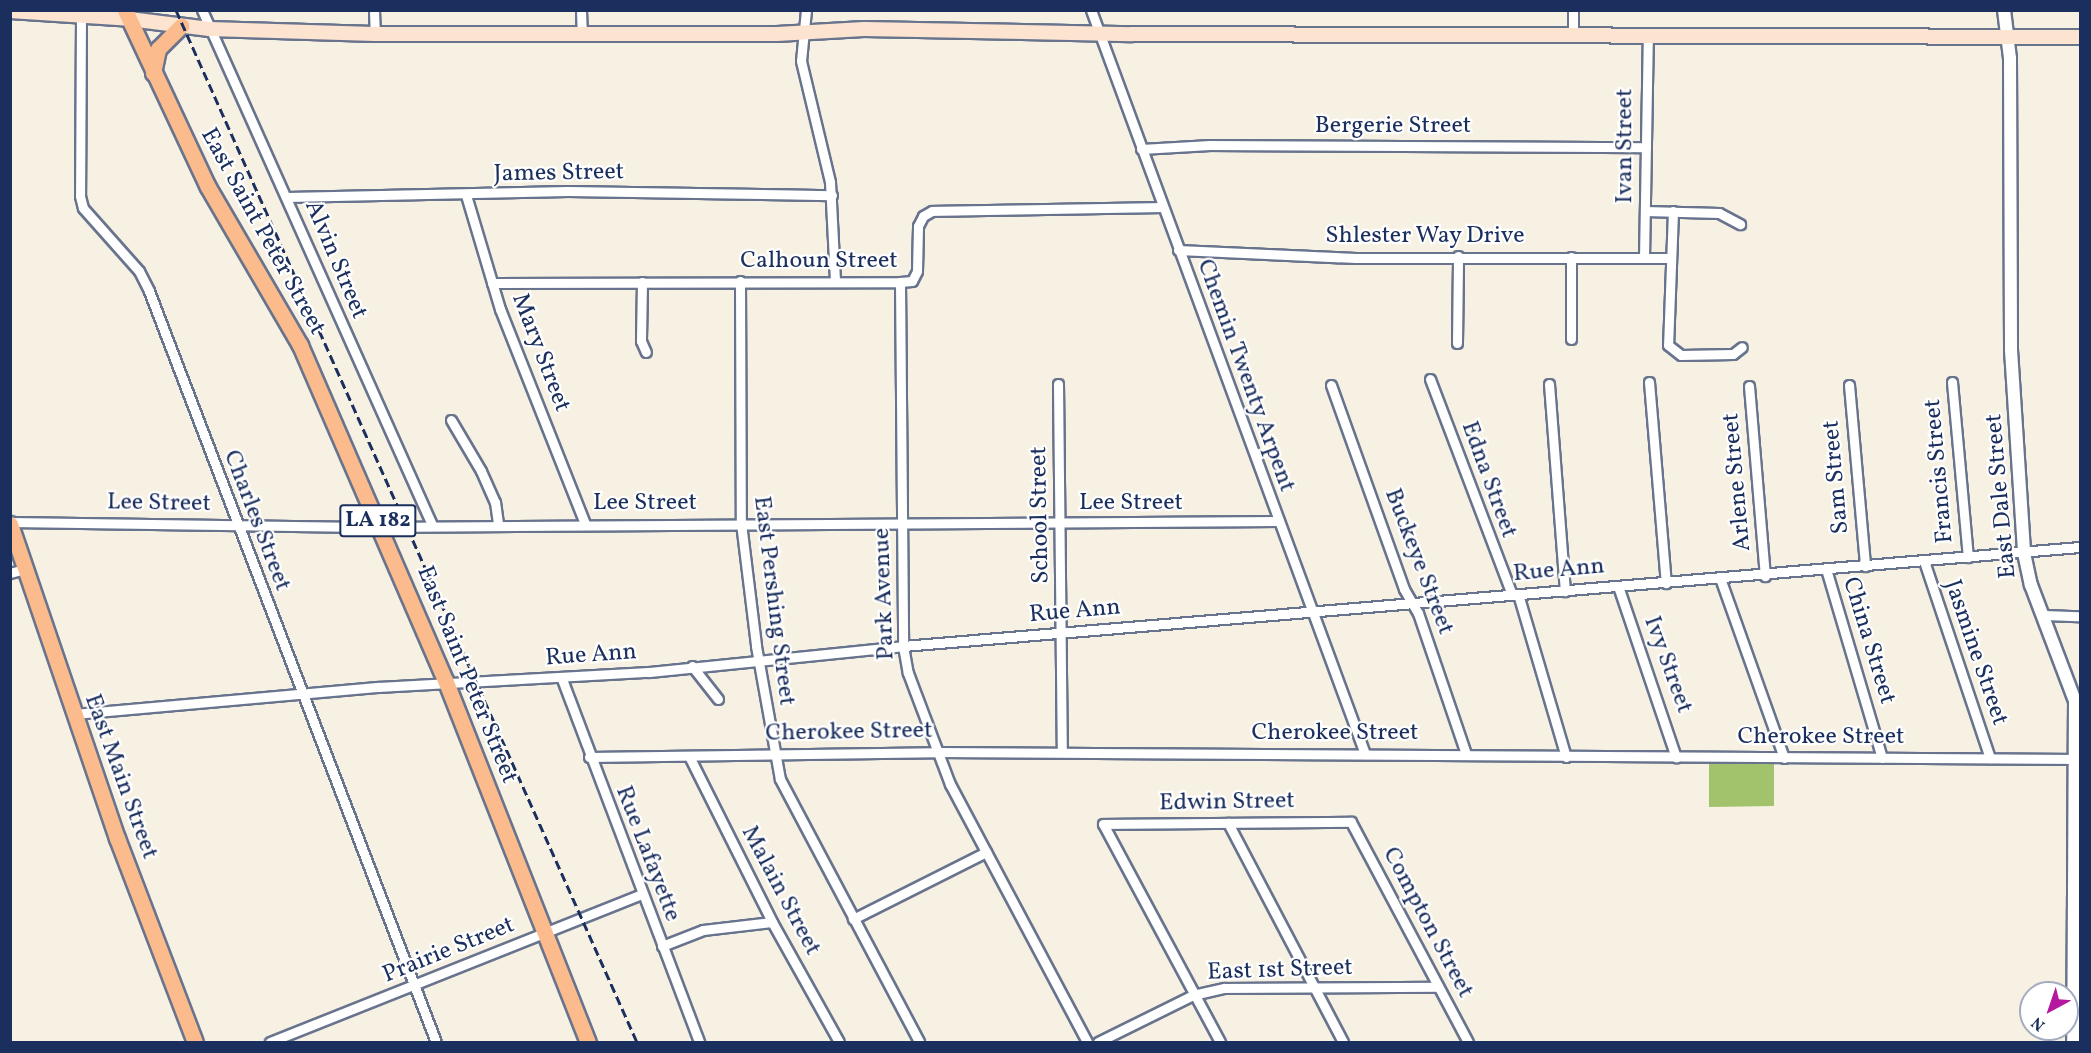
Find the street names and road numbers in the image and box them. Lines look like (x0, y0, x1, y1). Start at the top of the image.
street label: Ivan Street (1612, 88, 1640, 204)
street label: Bergerie Street (1315, 113, 1471, 141)
street label: East Saint Peter Street (193, 124, 331, 340)
street label: James Street (494, 158, 624, 190)
street label: Alvin Street (297, 196, 373, 324)
street label: Shlester Way Drive (1325, 223, 1525, 251)
street label: Calhoun Street (740, 248, 898, 276)
street label: Chemin Twenty Arpent (1189, 255, 1301, 497)
street label: Mary Street (504, 289, 576, 417)
street label: Francis Street (1919, 398, 1961, 544)
street label: Arlene Street (1718, 412, 1758, 552)
street label: East Dale Street (1980, 412, 2024, 580)
street label: Edna Street (1454, 418, 1522, 542)
street label: Sam Street (1818, 419, 1856, 535)
street label: School Street (1025, 446, 1057, 584)
street label: Charles Street (216, 447, 296, 595)
street label: Buckeye Street (1377, 485, 1459, 639)
street label: Lee Street (107, 489, 211, 519)
street label: Lee Street (593, 490, 697, 518)
street label: Lee Street (1079, 490, 1183, 518)
street label: East Pershing Street (746, 495, 800, 707)
road number: LA 182 (339, 502, 417, 540)
street label: Park Avenue (868, 527, 902, 661)
street label: Rue Ann (1512, 553, 1606, 589)
street label: East Saint Peter Street (409, 562, 523, 788)
street label: China Street (1835, 574, 1901, 708)
street label: Jasmine Street (1937, 576, 2013, 730)
street label: Rue Ann (1028, 594, 1122, 630)
street label: Ivy Street (1636, 612, 1698, 718)
street label: Rue Ann (544, 638, 638, 674)
street label: East Main Street (77, 691, 163, 863)
street label: Cherokee Street (765, 717, 933, 749)
street label: Cherokee Street (1251, 720, 1419, 748)
street label: Cherokee Street (1737, 724, 1905, 752)
street label: Rue Lafayette (608, 782, 686, 926)
street label: Edwin Street (1159, 787, 1295, 819)
street label: Malain Street (734, 821, 826, 961)
street label: Compton Street (1375, 843, 1479, 1003)
street label: Prairie Street (379, 912, 519, 990)
street label: East 1st Street (1207, 954, 1353, 988)

